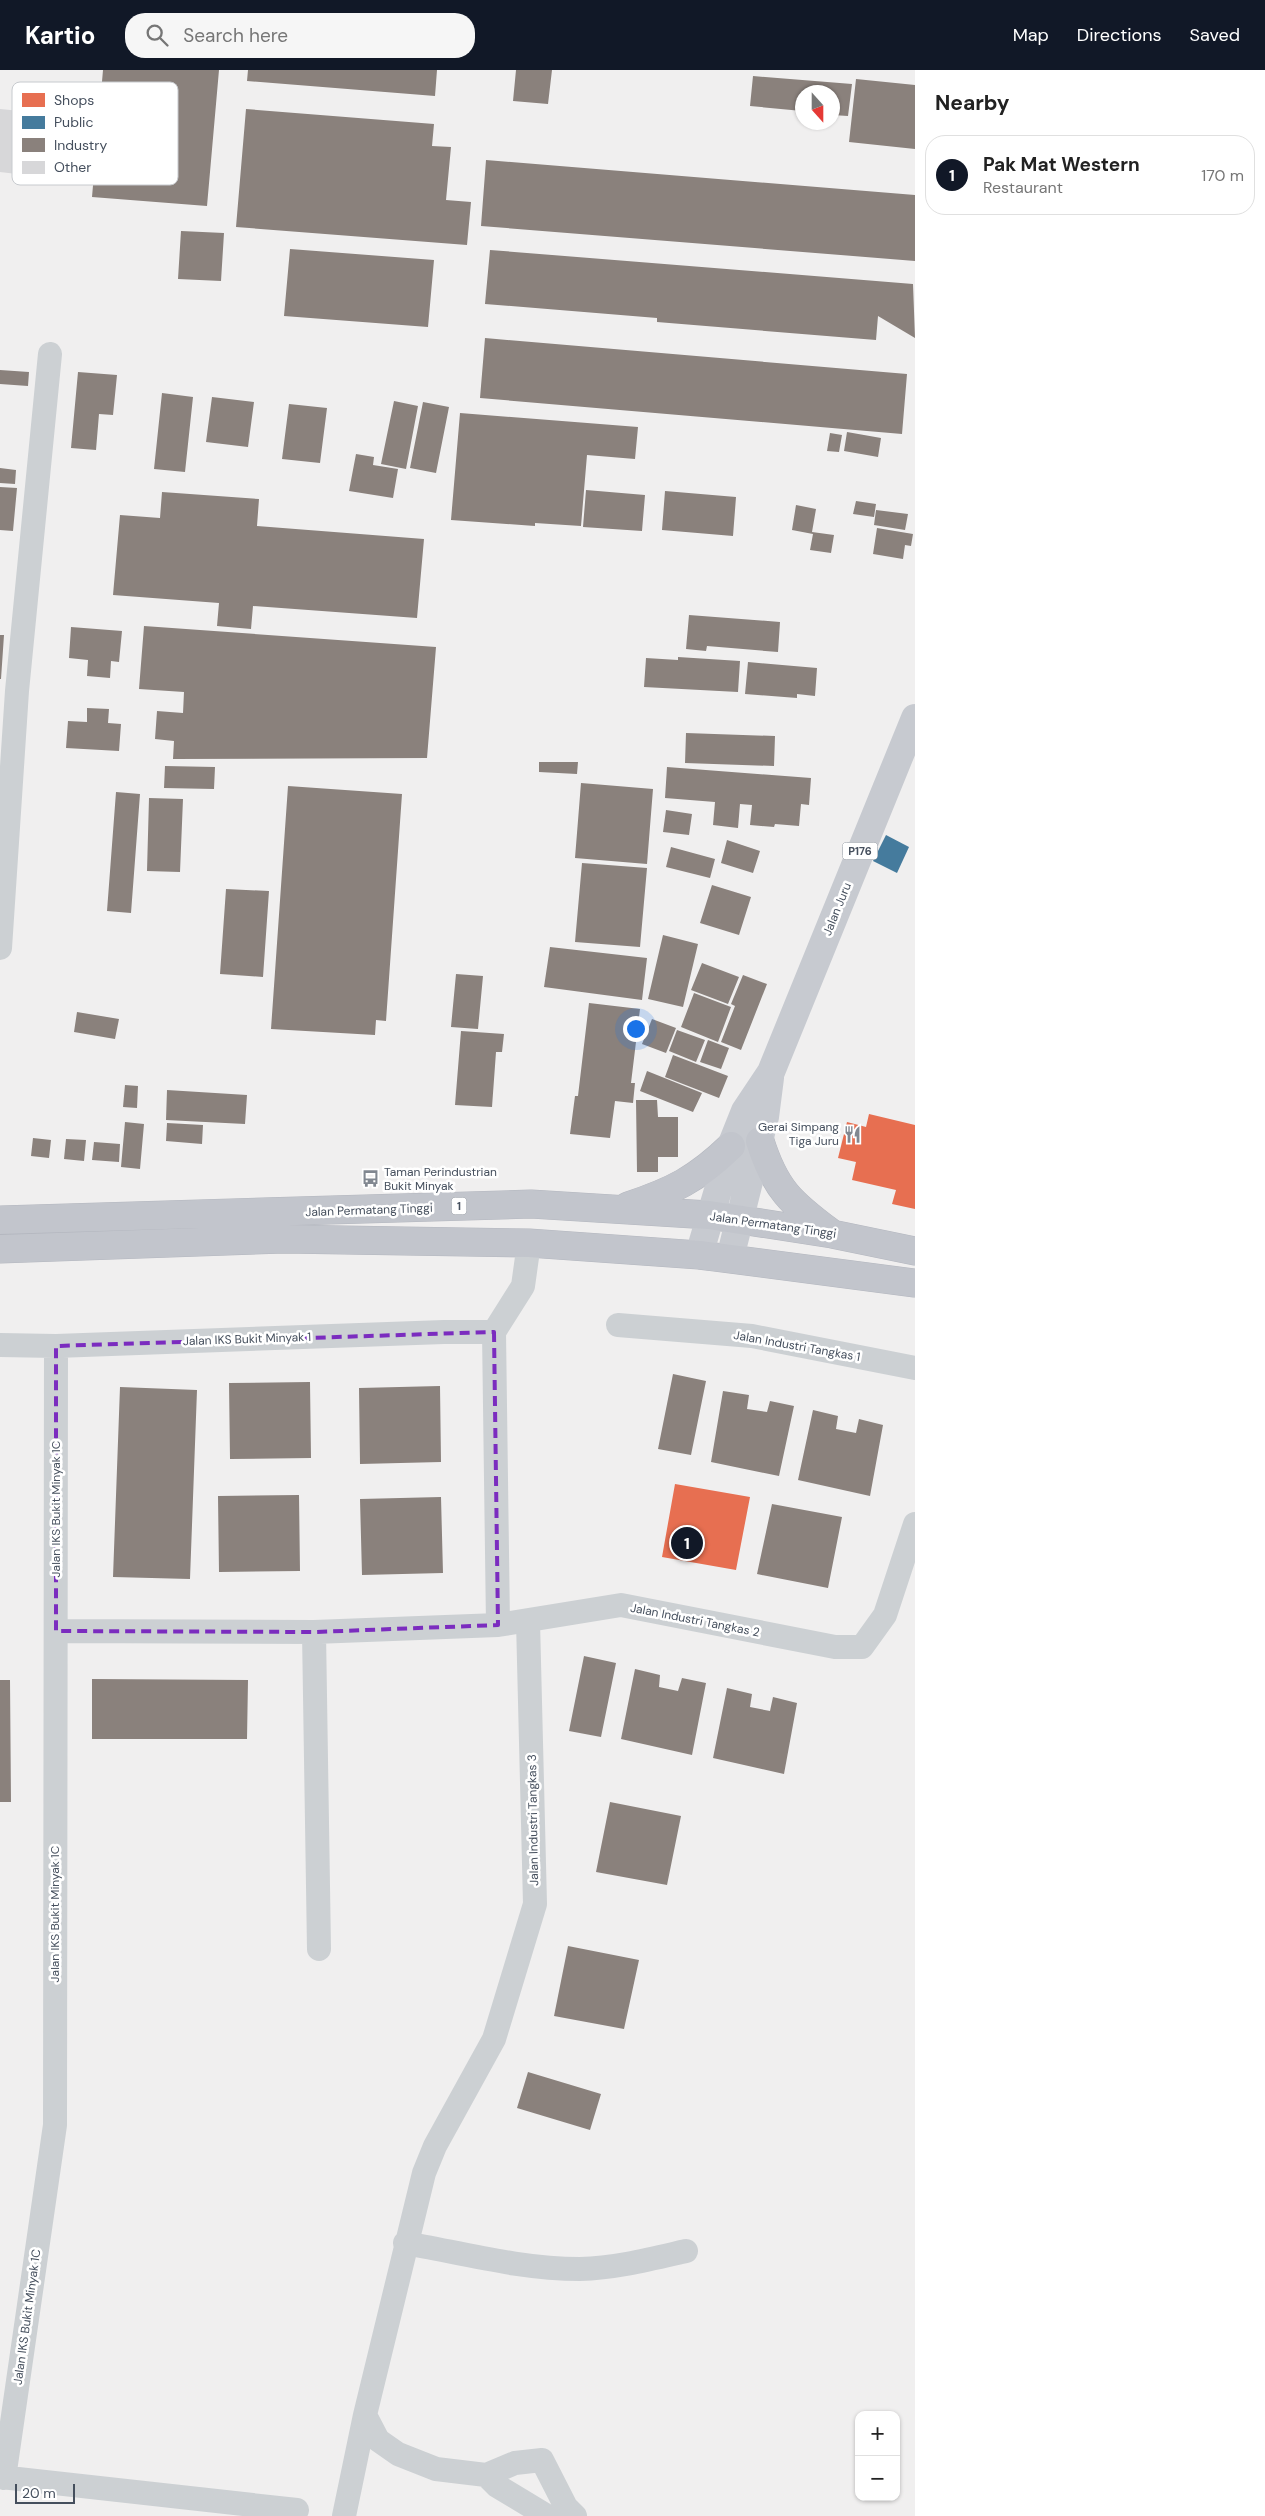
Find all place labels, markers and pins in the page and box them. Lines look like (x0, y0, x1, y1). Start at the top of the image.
place label: Gerai Simpang Tiga Juru (758, 1119, 839, 1149)
restaurant icon: Gerai Simpang Tiga Juru (843, 1124, 863, 1144)
place label: Taman Perindustrian Bukit Minyak (384, 1164, 497, 1194)
bus stop icon: Taman Perindustrian Bukit Minyak (360, 1169, 380, 1189)
pin: 1 (671, 1524, 703, 1562)

